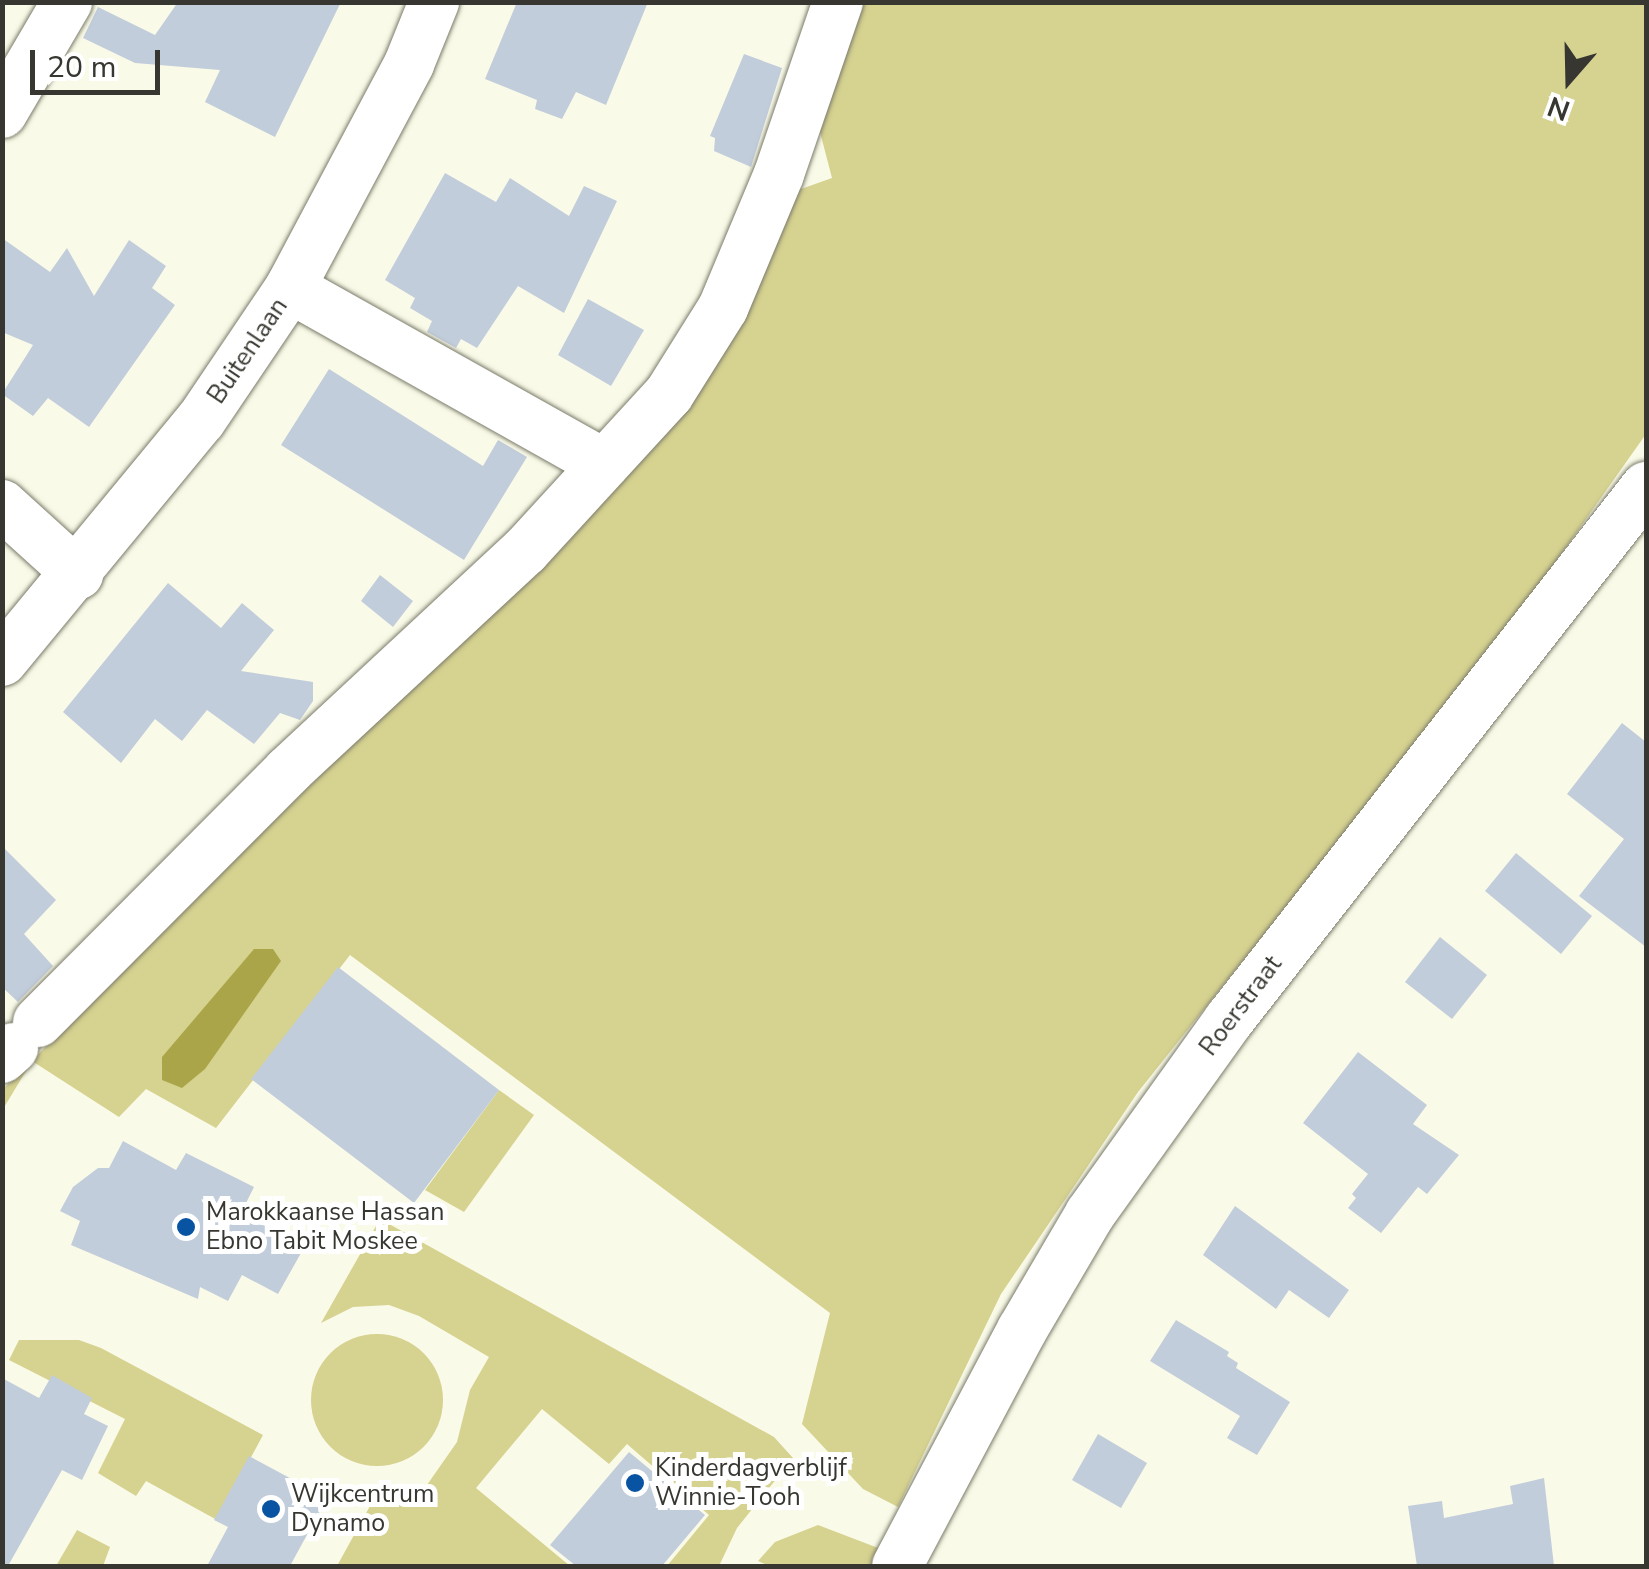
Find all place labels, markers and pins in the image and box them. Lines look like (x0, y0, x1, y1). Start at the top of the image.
place label: Marokkaanse Hassan Ebno Tabit Moskee (206, 1198, 444, 1257)
marker: Marokkaanse Hassan Ebno Tabit Moskee (175, 1216, 197, 1238)
place label: Kinderdagverblijf Winnie-Tooh (655, 1454, 847, 1513)
marker: Kinderdagverblijf Winnie-Tooh (624, 1472, 646, 1494)
place label: Wijkcentrum Dynamo (291, 1480, 434, 1539)
marker: Wijkcentrum Dynamo (260, 1498, 282, 1520)

